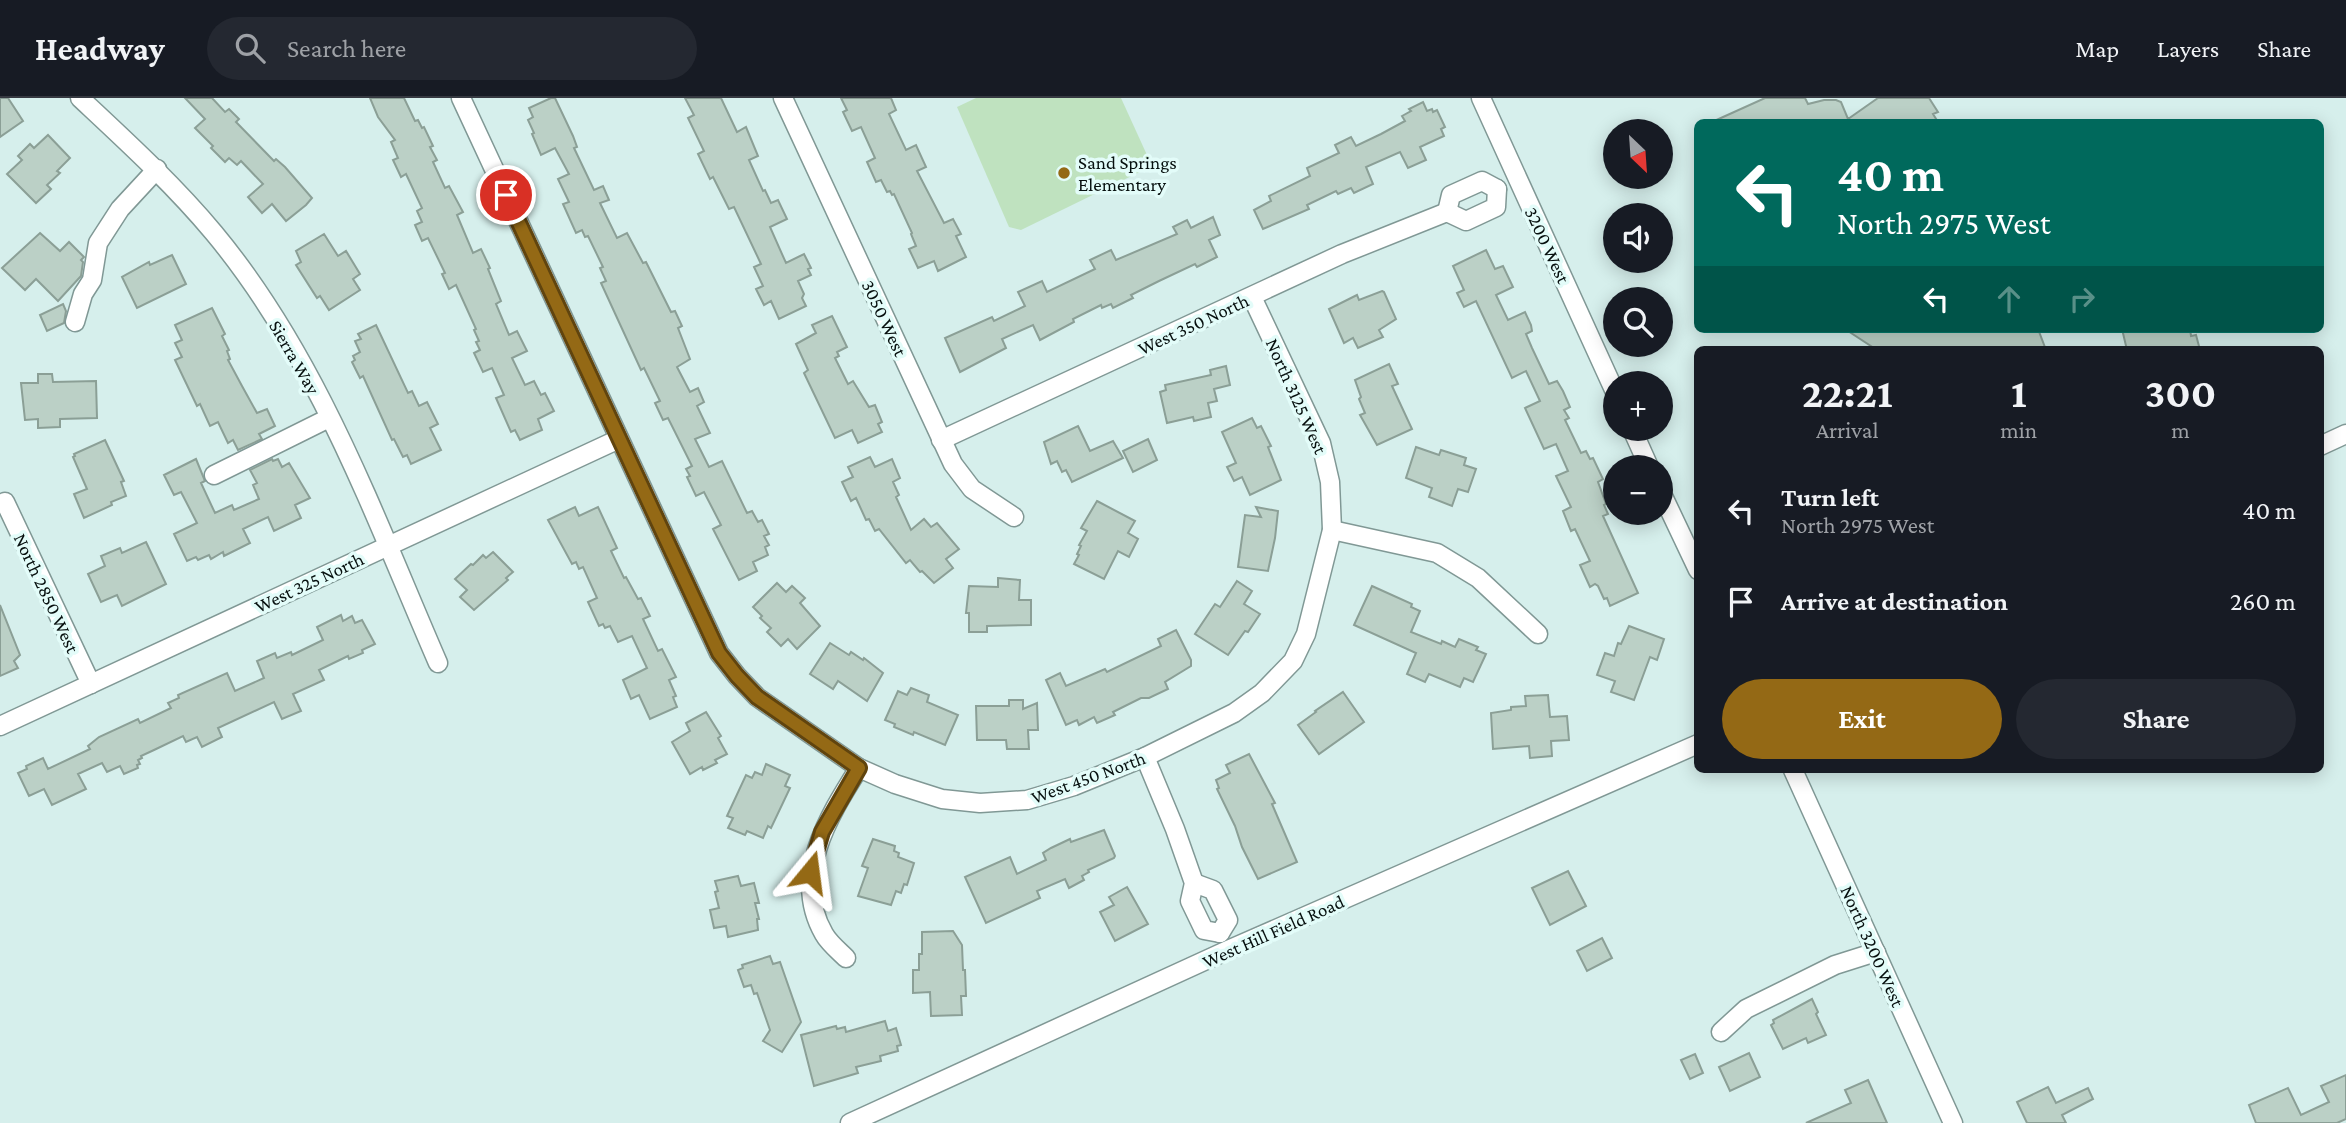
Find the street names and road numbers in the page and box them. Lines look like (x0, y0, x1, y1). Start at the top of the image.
street label: 3200 West (1521, 204, 1575, 287)
street label: 3050 West (858, 277, 912, 360)
street label: West 350 North (1135, 290, 1252, 359)
street label: Sierra Way (265, 317, 324, 398)
street label: North 3125 West (1262, 335, 1332, 458)
street label: North 2850 West (10, 530, 84, 657)
street label: West 325 North (251, 548, 367, 617)
street label: West 450 North (1028, 747, 1148, 808)
street label: North 3200 West (1836, 882, 1909, 1011)
street label: West Hill Field Road (1199, 891, 1347, 972)

